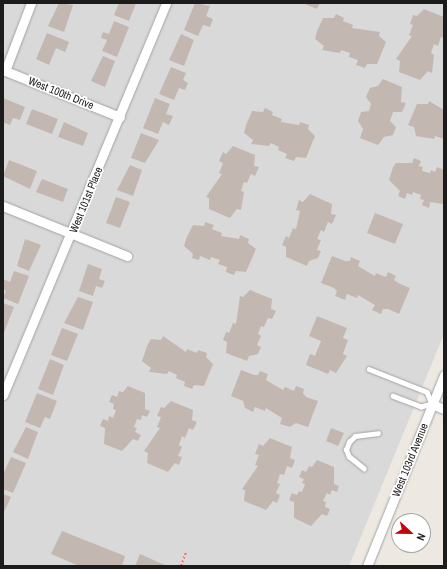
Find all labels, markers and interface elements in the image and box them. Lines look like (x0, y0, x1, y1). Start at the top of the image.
street label: West 100th Drive (26, 74, 96, 112)
street label: West 101st Place (67, 165, 105, 235)
street label: West 103rd Avenue (389, 421, 431, 499)
north arrow (391, 513, 431, 553)
text: N (413, 531, 429, 543)

